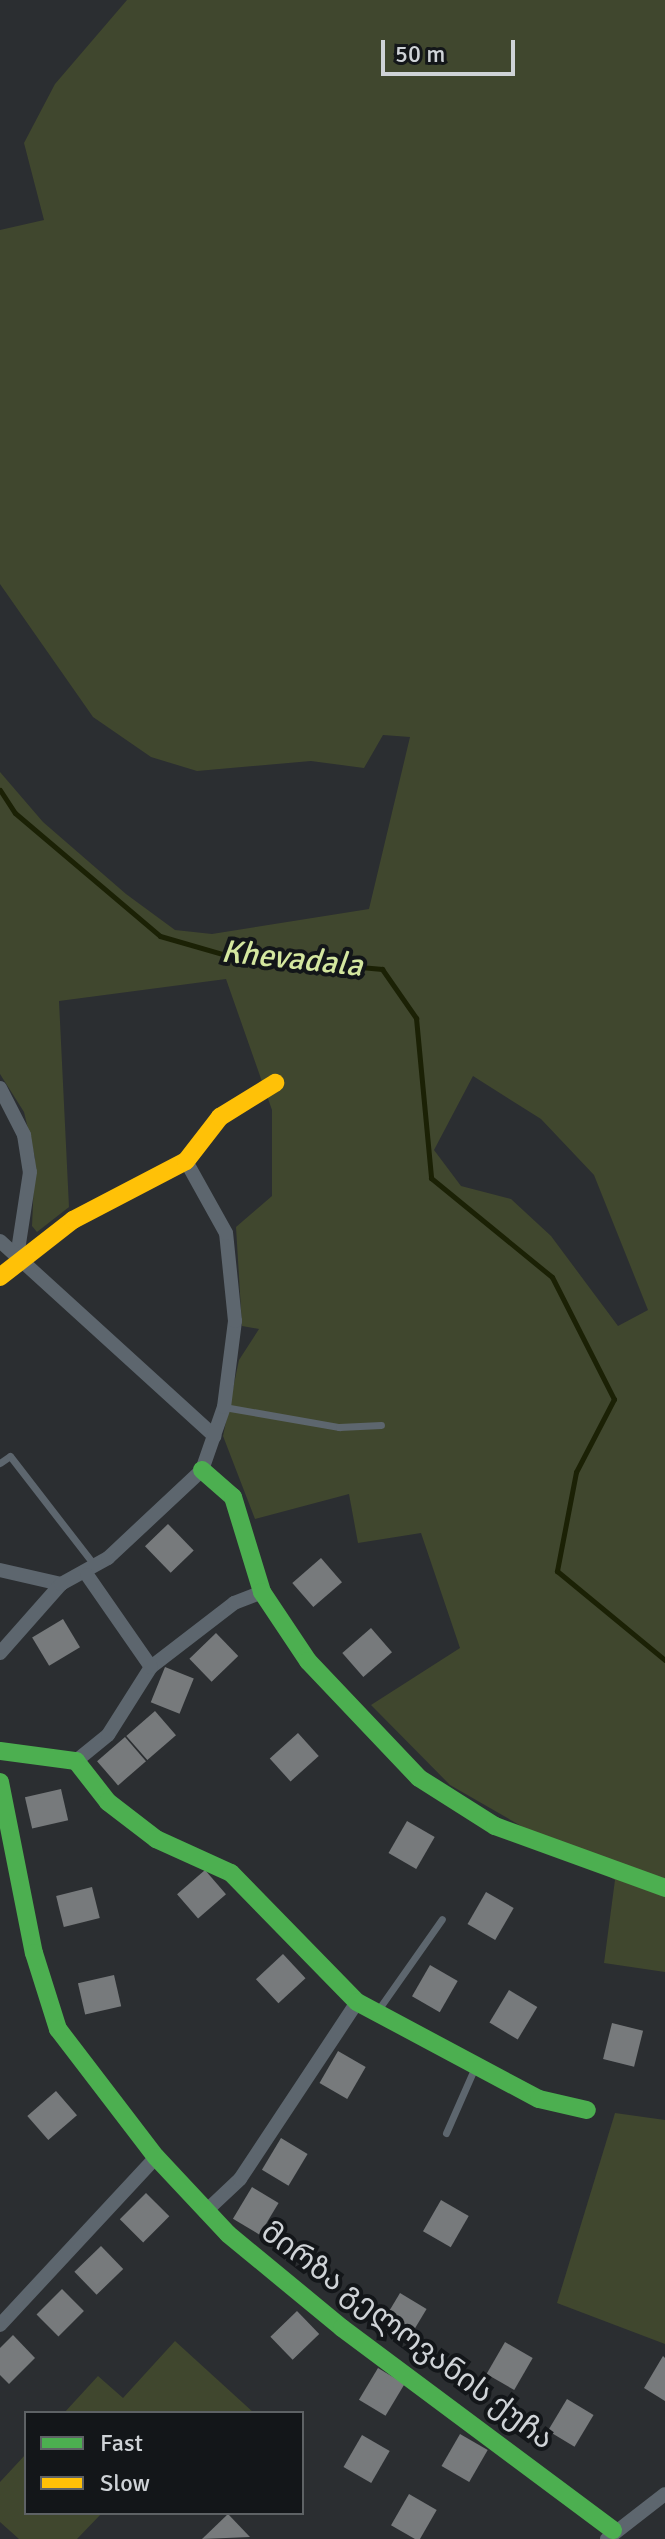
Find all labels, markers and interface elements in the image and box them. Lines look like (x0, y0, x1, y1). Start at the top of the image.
scale bar (385, 24, 519, 74)
text: 50 m (395, 39, 445, 69)
water label: Khevadala (220, 933, 364, 985)
street label: მირზა გელოვანის ქუჩა (254, 2214, 560, 2458)
legend (24, 2411, 304, 2515)
text: Fast (100, 2428, 143, 2458)
text: Slow (100, 2468, 150, 2498)

